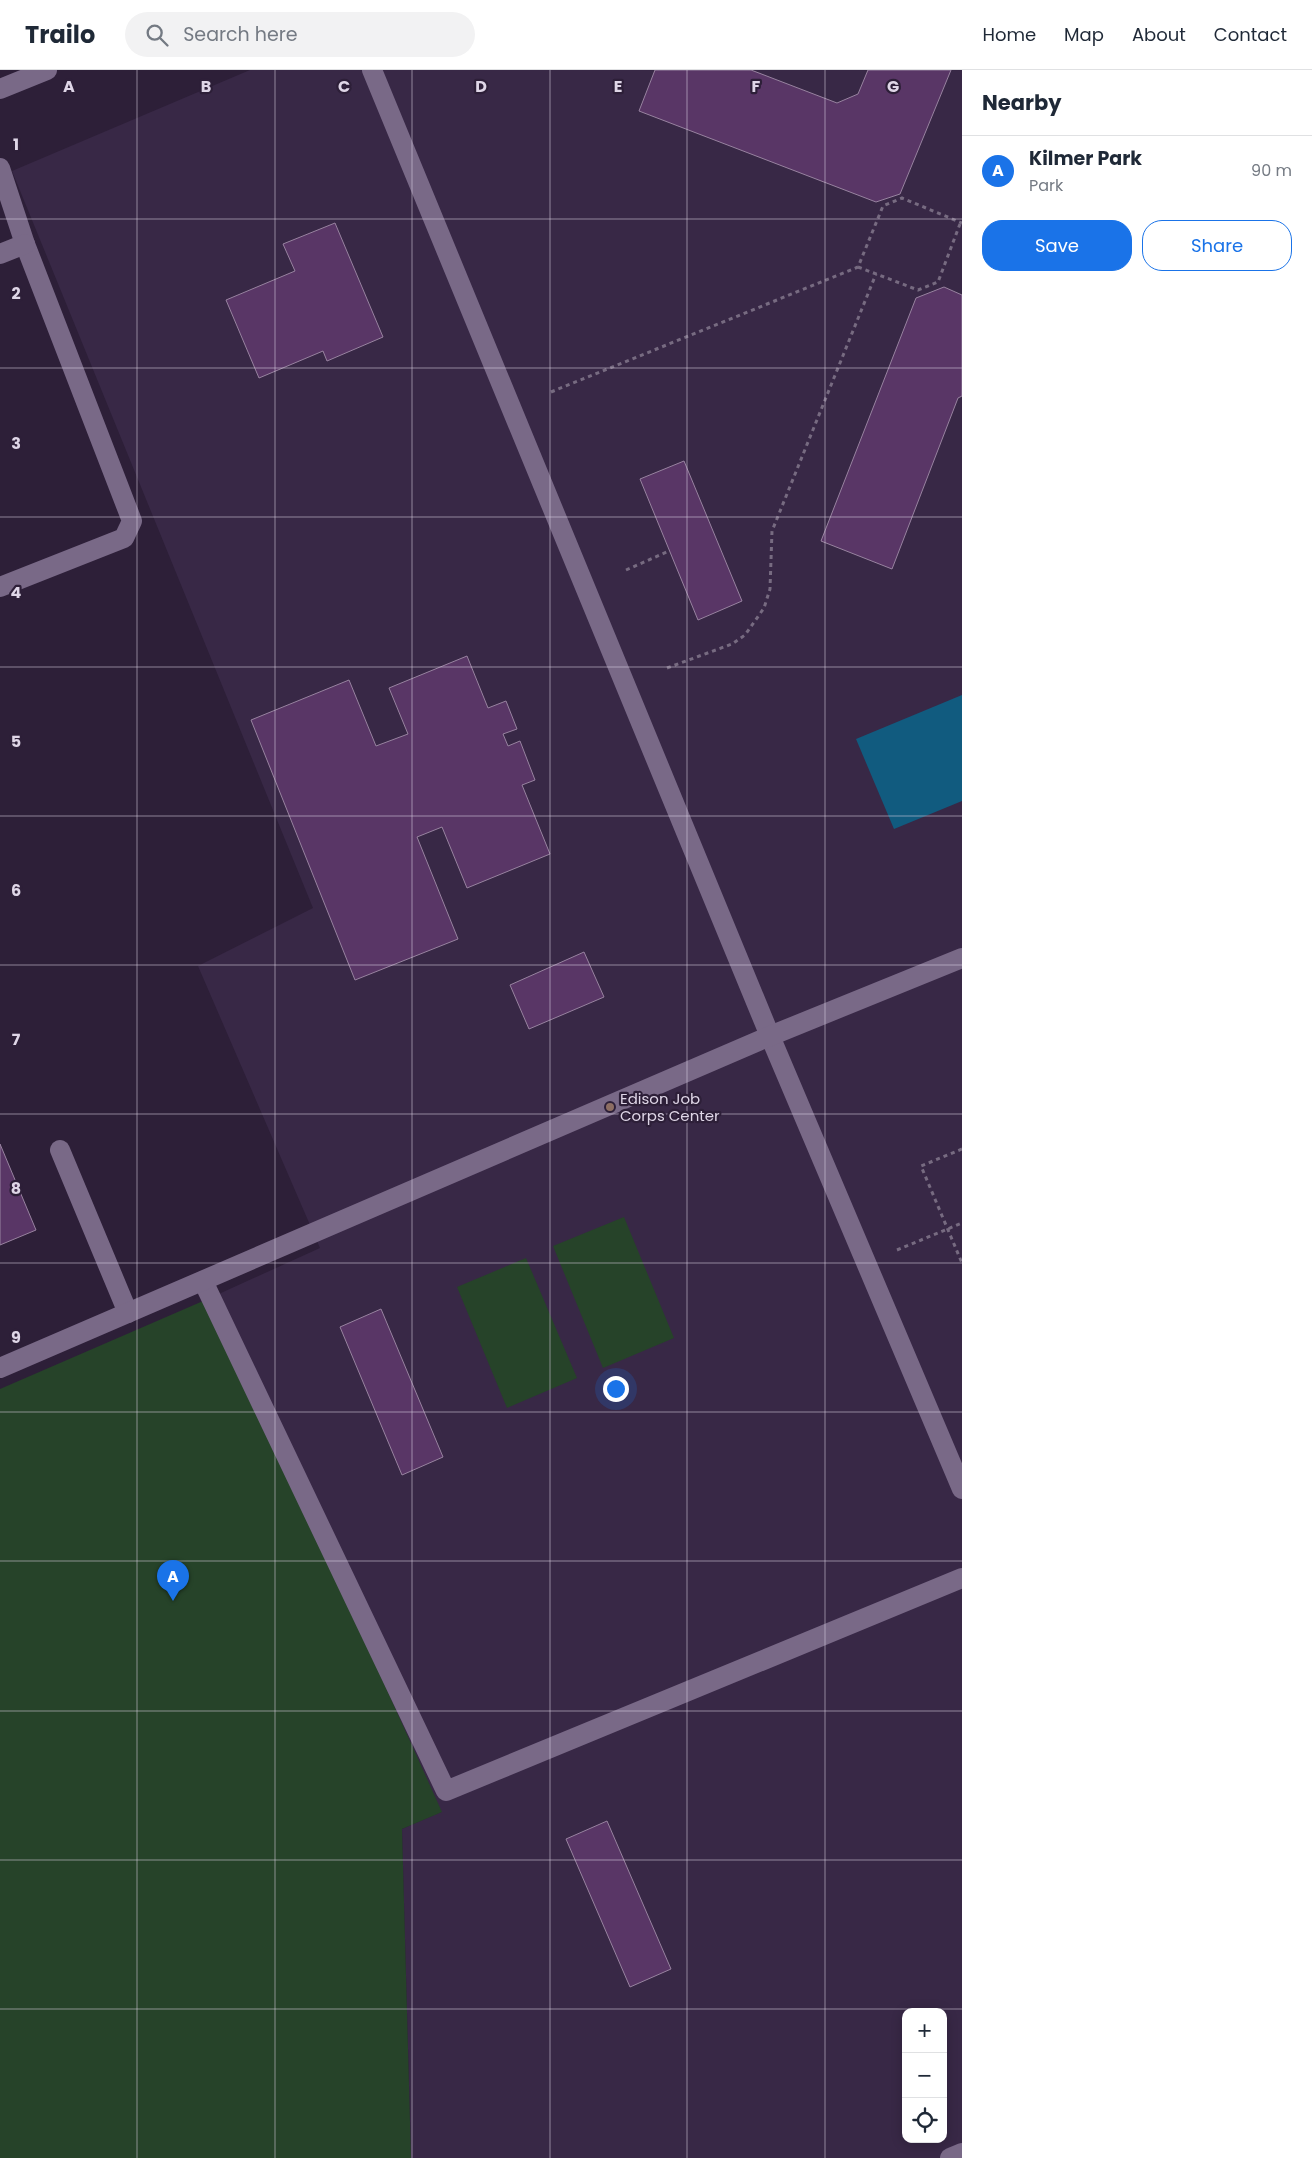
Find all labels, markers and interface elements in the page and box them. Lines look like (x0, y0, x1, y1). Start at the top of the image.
search box (125, 12, 475, 57)
text: Trailo (25, 18, 95, 51)
icon: search (143, 21, 171, 49)
text: Search here (183, 21, 298, 48)
text: Home (982, 22, 1036, 47)
text: Map (1064, 22, 1104, 47)
text: About (1132, 22, 1186, 47)
text: Contact (1214, 22, 1287, 47)
text: A (63, 75, 75, 98)
text: B (201, 75, 211, 98)
text: C (338, 75, 350, 98)
text: D (475, 75, 487, 98)
text: E (614, 75, 622, 98)
text: F (752, 75, 761, 98)
text: G (887, 75, 899, 98)
text: Nearby (982, 88, 1062, 117)
text: 1 (13, 133, 19, 156)
text: Kilmer Park (1029, 145, 1142, 172)
text: A (992, 159, 1004, 182)
text: 90 m (1251, 159, 1292, 182)
text: Park (1029, 174, 1063, 197)
button: Save (982, 220, 1132, 271)
button: Share (1142, 220, 1292, 271)
text: 2 (11, 282, 21, 305)
text: 3 (11, 432, 21, 455)
text: 4 (11, 581, 22, 604)
text: 5 (11, 730, 21, 753)
text: 6 (11, 879, 21, 902)
text: 7 (12, 1028, 21, 1051)
place label: Edison Job Corps Center (620, 1088, 720, 1126)
marker: Edison Job Corps Center (604, 1101, 616, 1113)
text: 8 (11, 1177, 21, 1200)
text: 9 (11, 1326, 21, 1349)
your location (603, 1376, 629, 1402)
pin: A (157, 1560, 189, 1601)
map controls (902, 2008, 947, 2143)
button: + (902, 2008, 947, 2053)
button: − (902, 2053, 947, 2098)
button: locate (902, 2098, 947, 2143)

